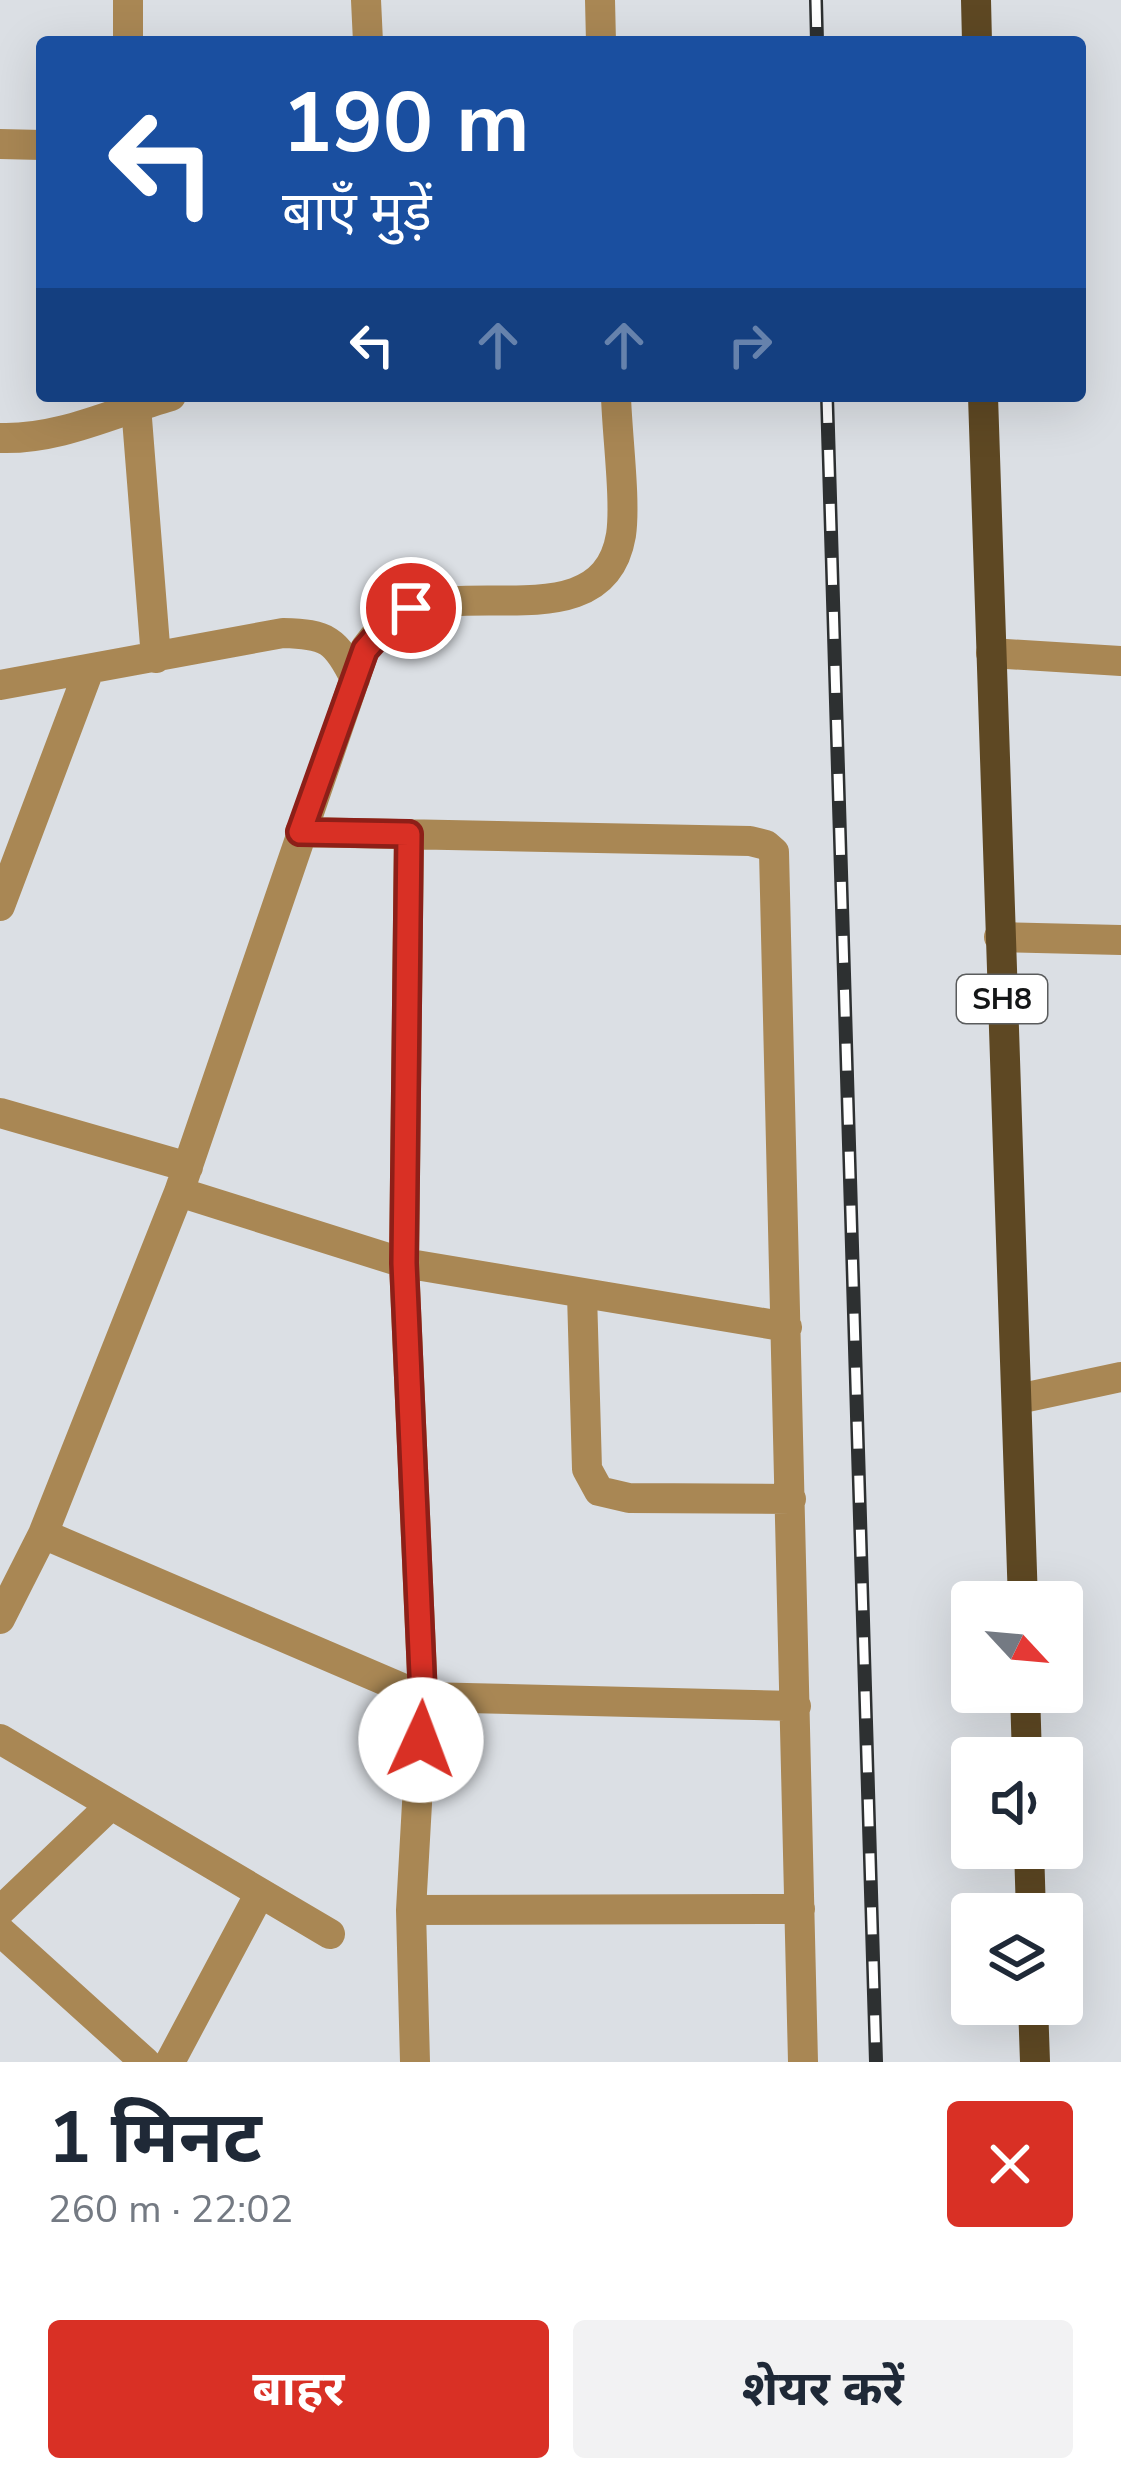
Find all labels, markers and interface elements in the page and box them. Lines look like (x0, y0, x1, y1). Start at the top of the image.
text: 190 m (282, 66, 530, 181)
icon: left (84, 84, 240, 240)
text: बाएँ मुड़ें (282, 175, 432, 249)
icon: left (339, 312, 405, 378)
icon: ahead (465, 312, 531, 378)
icon: ahead (591, 312, 657, 378)
icon: right (717, 312, 783, 378)
pin (360, 557, 462, 659)
icon: arrive (378, 575, 444, 641)
road number: SH8 (957, 975, 1047, 1023)
north arrow (951, 1581, 1083, 1713)
map controls (951, 1581, 1083, 2025)
position arrow (358, 1677, 484, 1803)
button: sound (951, 1737, 1083, 1869)
button: layers (951, 1893, 1083, 2025)
text: 1 मिनट (48, 2089, 262, 2187)
button: close (947, 2101, 1073, 2227)
text: 260 m · 22:02 (48, 2183, 293, 2236)
button: बाहर (48, 2320, 549, 2458)
button: शेयर करें (573, 2320, 1073, 2458)

